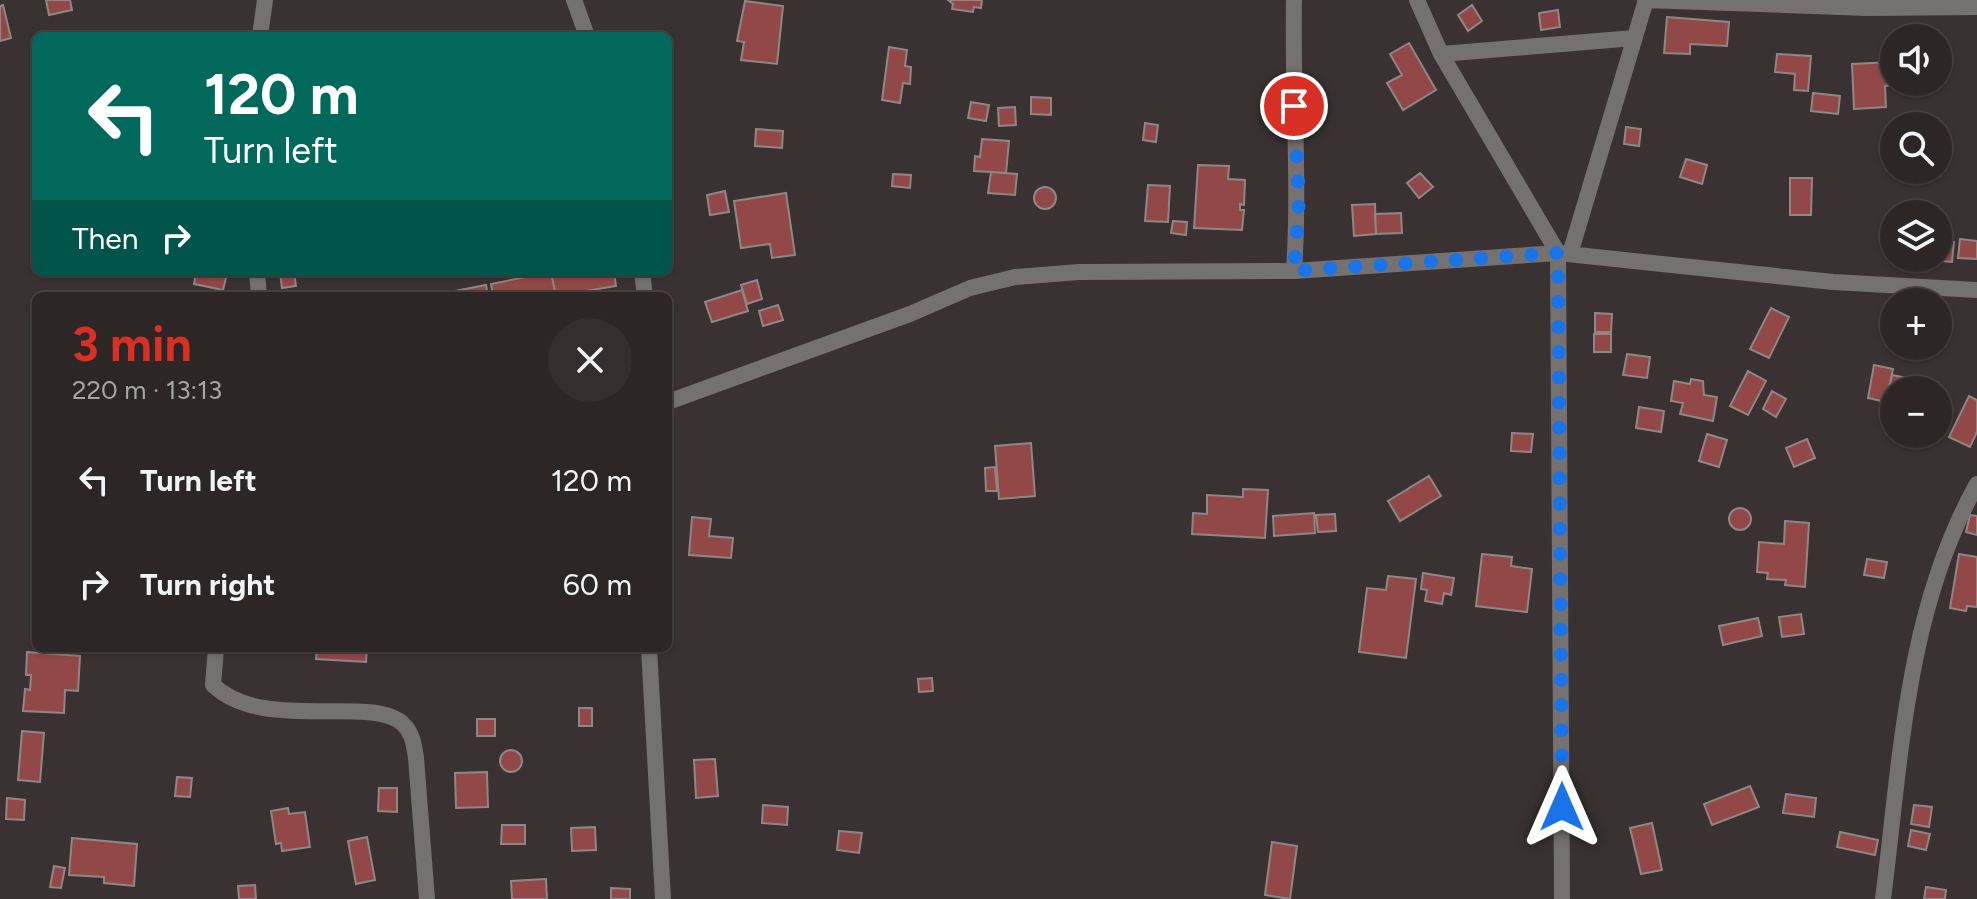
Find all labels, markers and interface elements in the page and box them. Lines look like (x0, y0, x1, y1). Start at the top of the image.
map controls (1880, 24, 1952, 448)
button: sound (1880, 24, 1952, 96)
text: 120 m (204, 61, 359, 128)
icon: left (72, 64, 176, 168)
pin (1260, 72, 1328, 140)
icon: arrive (1272, 84, 1316, 128)
button: search (1880, 112, 1952, 184)
text: Turn left (204, 129, 338, 172)
button: layers (1880, 200, 1952, 272)
icon: right (154, 216, 198, 260)
text: Then (72, 220, 138, 257)
button: + (1880, 288, 1952, 360)
text: 3 min (72, 315, 192, 373)
button: close (548, 318, 632, 402)
text: 220 m · 13:13 (72, 374, 222, 406)
button: − (1880, 376, 1952, 448)
icon: left (72, 458, 116, 502)
text: Turn left (140, 462, 257, 499)
text: 120 m (551, 462, 632, 499)
icon: right (72, 562, 116, 606)
text: Turn right (140, 566, 275, 603)
text: 60 m (563, 566, 632, 603)
position arrow (1520, 765, 1604, 849)

